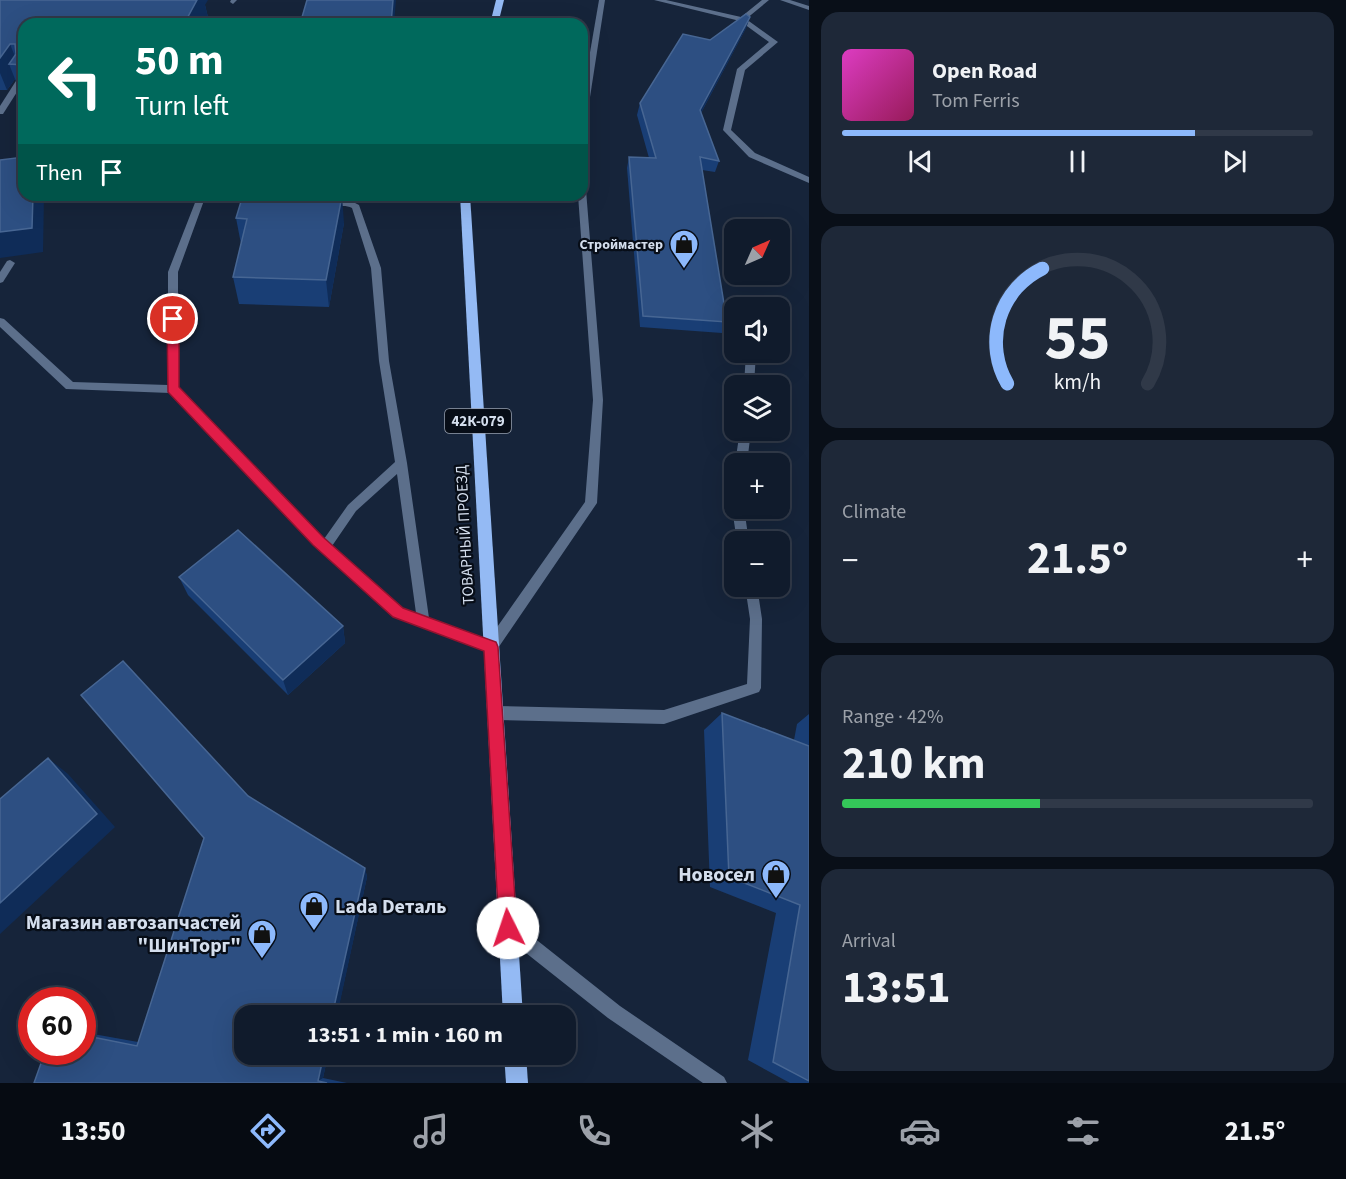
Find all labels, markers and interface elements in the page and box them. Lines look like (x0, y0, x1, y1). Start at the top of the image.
text: 50 m (135, 31, 224, 91)
icon: left (36, 42, 114, 120)
text: Open Road (932, 55, 1037, 87)
text: Turn left (135, 87, 229, 126)
text: Tom Ferris (932, 87, 1020, 115)
icon: previous (904, 145, 937, 178)
icon: pause (1061, 145, 1094, 178)
icon: next (1218, 145, 1251, 178)
icon: arrive (95, 156, 128, 189)
text: Then (36, 157, 83, 189)
north arrow (724, 219, 790, 285)
map controls (724, 219, 790, 597)
shop icon: Строймастер (668, 228, 700, 270)
place label: Строймастер (580, 235, 663, 255)
pin (147, 293, 198, 344)
text: 55 (1045, 294, 1110, 383)
button: sound (724, 297, 790, 363)
icon: arrive (156, 302, 189, 335)
text: km/h (1054, 368, 1101, 399)
button: layers (724, 375, 790, 441)
road number: 42К-079 (445, 409, 511, 433)
button: + (724, 453, 790, 519)
street label: ТОВАРНЫЙ ПРОЕЗД (450, 465, 480, 605)
text: Climate (842, 498, 906, 526)
text: 21.5° (1027, 527, 1128, 591)
button: − (724, 531, 790, 597)
text: − (842, 537, 858, 584)
text: + (1297, 537, 1313, 584)
text: Range · 42% (842, 703, 943, 731)
text: 210 km (842, 732, 986, 796)
shop icon: Новосел (760, 858, 792, 900)
place label: Новосел (678, 861, 755, 889)
shop icon: Lada Dеталь (298, 890, 330, 932)
place label: Lada Dеталь (335, 893, 447, 921)
position arrow (476, 896, 540, 960)
place label: Магазин автозапчастей "ШинТорг" (26, 909, 241, 960)
shop icon: Магазин автозапчастей "ШинТорг" (246, 918, 278, 960)
text: Arrival (842, 927, 896, 955)
text: 13:51 (842, 956, 951, 1020)
speed limit sign: 60 (18, 987, 96, 1065)
text: 13:51 · 1 min · 160 m (307, 1019, 503, 1051)
icon: directions (247, 1110, 289, 1152)
icon: music (410, 1110, 452, 1152)
icon: phone (573, 1110, 615, 1152)
icon: climate (736, 1110, 778, 1152)
icon: car (899, 1110, 941, 1152)
icon: filters (1062, 1110, 1104, 1152)
text: 13:50 (61, 1112, 126, 1151)
text: 21.5° (1225, 1112, 1285, 1151)

